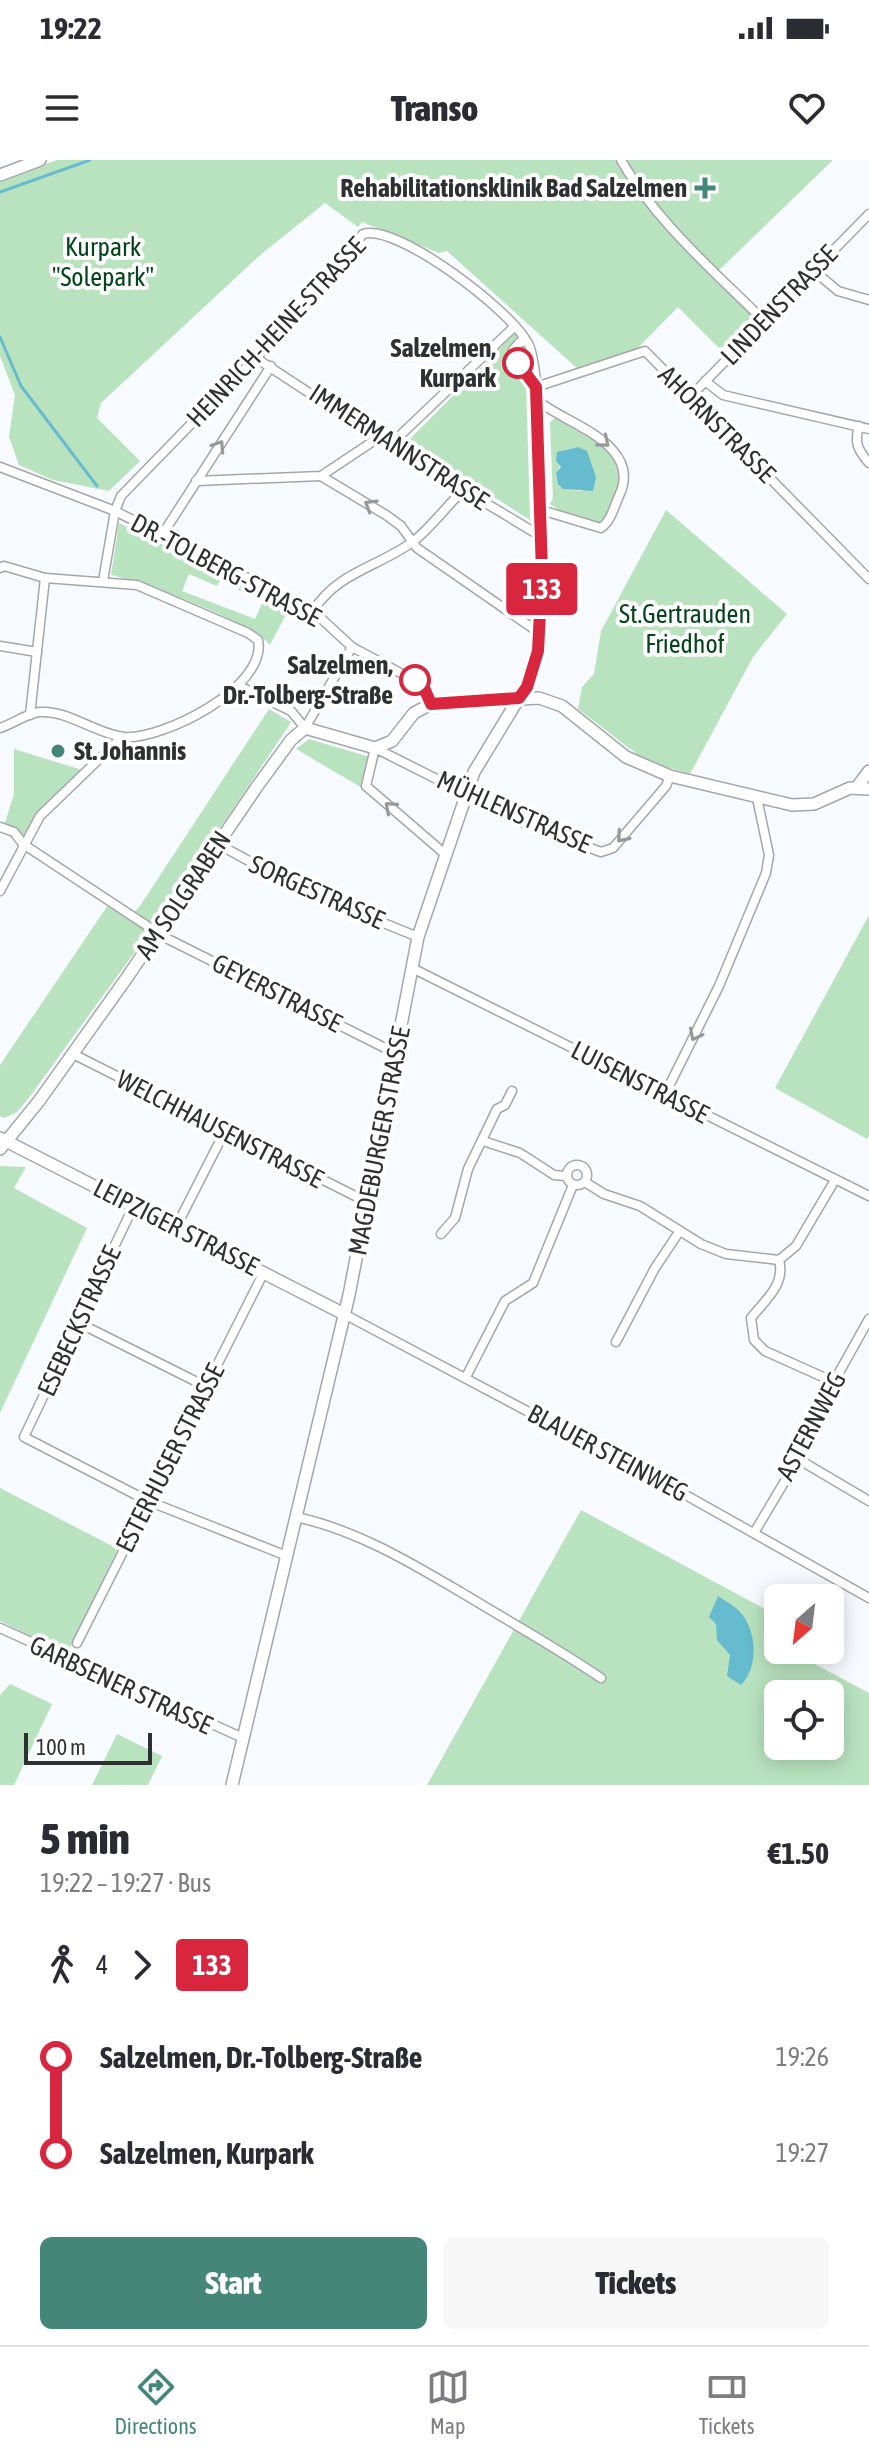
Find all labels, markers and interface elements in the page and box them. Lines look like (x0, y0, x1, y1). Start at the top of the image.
text: 19:22 (40, 11, 102, 45)
icon: menu (40, 86, 84, 130)
icon: heart (785, 86, 829, 130)
text: Transo (391, 87, 478, 129)
place label: Rehabilitationsklinik Bad Salzelmen (340, 173, 687, 203)
marker: Rehabilitationsklinik Bad Salzelmen (694, 177, 716, 199)
street label: HEINRICH-HEINE-STRASSE (181, 231, 371, 433)
park label: Kurpark "Solepark" (52, 232, 154, 292)
street label: LINDENSTRASSE (715, 239, 843, 371)
place label: Salzelmen, Kurpark (391, 333, 497, 393)
marker: Salzelmen, Kurpark (503, 348, 533, 378)
street label: AHORNSTRASSE (653, 360, 781, 488)
street label: IMMERMANNSTRASSE (304, 378, 494, 516)
one-way arrow (595, 432, 609, 447)
one-way arrow (210, 440, 225, 454)
one-way arrow (364, 500, 379, 515)
street label: DR.-TOLBERG-STRASSE (126, 507, 326, 633)
line badge: 133 (496, 563, 588, 615)
text: 133 (522, 573, 562, 605)
park label: St.Gertrauden Friedhof (619, 599, 751, 659)
place label: Salzelmen, Dr.-Tolberg-Straße (223, 650, 393, 710)
marker: Salzelmen, Dr.-Tolberg-Straße (400, 665, 430, 695)
place label: St. Johannis (74, 736, 186, 766)
marker: St. Johannis (49, 742, 67, 760)
street label: MÜHLENSTRASSE (432, 765, 596, 859)
one-way arrow (385, 802, 400, 817)
street label: AM SOLGRABEN (129, 825, 237, 965)
one-way arrow (617, 828, 632, 842)
street label: SORGESTRASSE (245, 849, 389, 935)
street label: GEYERSTRASSE (207, 948, 347, 1038)
street label: MAGDEBURGER STRASSE (342, 1024, 416, 1258)
one-way arrow (689, 1027, 705, 1042)
street label: LUISENSTRASSE (566, 1035, 714, 1129)
street label: WELCHHAUSENSTRASSE (112, 1064, 328, 1194)
street label: LEIPZIGER STRASSE (88, 1172, 264, 1282)
street label: ESEBECKSTRASSE (31, 1241, 127, 1401)
street label: ESTERHUSER STRASSE (110, 1359, 230, 1557)
street label: ASTERNWEG (770, 1367, 852, 1485)
street label: BLAUER STEINWEG (523, 1398, 693, 1508)
north arrow (764, 1584, 844, 1664)
map controls (764, 1584, 844, 1760)
street label: GARBSENER STRASSE (25, 1630, 217, 1740)
button: locate (764, 1680, 844, 1760)
scale bar (24, 1729, 152, 1765)
text: 100 m (36, 1734, 86, 1760)
text: 5 min (40, 1813, 130, 1863)
text: €1.50 (768, 1836, 829, 1870)
text: 19:22 – 19:27 · Bus (40, 1868, 211, 1898)
icon: walk (40, 1943, 84, 1987)
icon: forward (120, 1943, 164, 1987)
text: 133 (192, 1949, 232, 1981)
text: 4 (96, 1950, 108, 1980)
text: Salzelmen, Dr.-Tolberg-Straße (100, 2040, 422, 2074)
text: 19:26 (775, 2042, 829, 2072)
text: Salzelmen, Kurpark (100, 2136, 314, 2170)
text: 19:27 (775, 2138, 829, 2168)
button: Start (40, 2237, 427, 2329)
button: Tickets (443, 2237, 829, 2329)
tab: Directions (115, 2365, 197, 2439)
tab: Map (426, 2365, 470, 2439)
tab: Tickets (699, 2365, 754, 2439)

